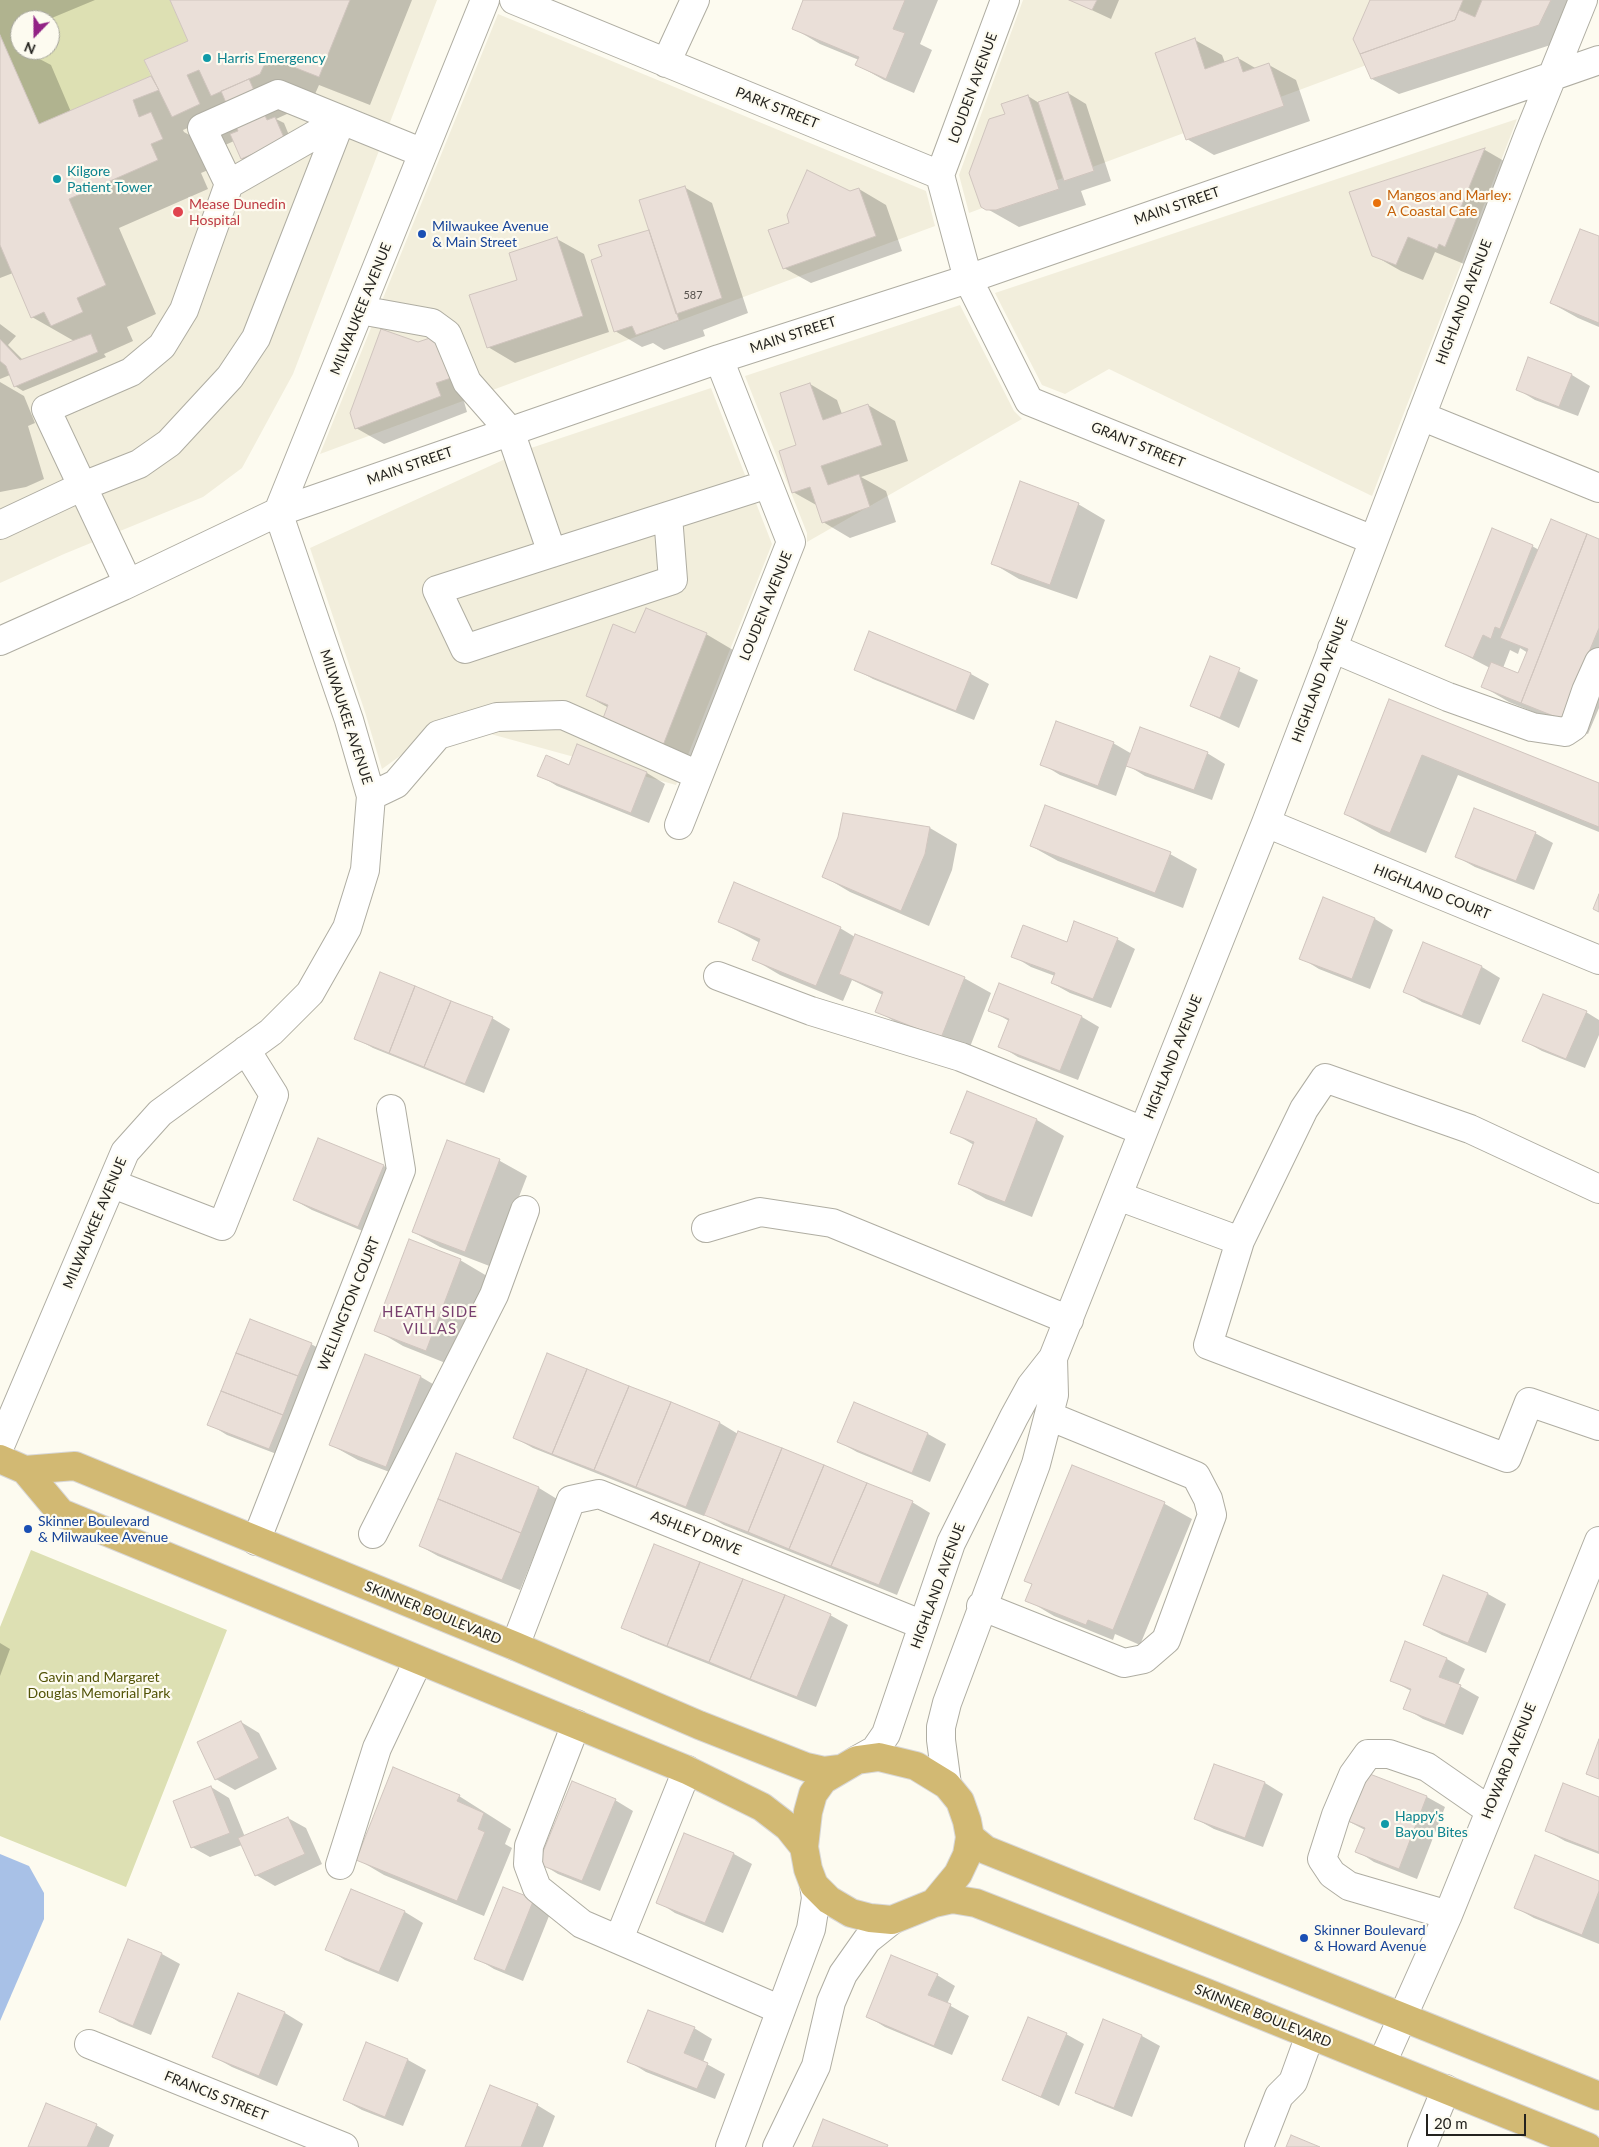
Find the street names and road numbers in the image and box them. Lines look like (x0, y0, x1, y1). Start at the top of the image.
street label: LOUDEN AVENUE (945, 30, 1001, 146)
street label: PARK STREET (733, 84, 821, 132)
street label: MAIN STREET (1132, 183, 1222, 229)
street label: HIGHLAND AVENUE (1432, 237, 1496, 367)
street label: MILWAUKEE AVENUE (327, 240, 395, 378)
street label: MAIN STREET (748, 313, 838, 357)
street label: GRANT STREET (1088, 418, 1188, 472)
street label: MAIN STREET (365, 443, 455, 489)
street label: LOUDEN AVENUE (736, 549, 796, 663)
street label: HIGHLAND AVENUE (1288, 615, 1352, 745)
street label: MILWAUKEE AVENUE (316, 647, 376, 787)
street label: HIGHLAND COURT (1371, 861, 1493, 923)
street label: HIGHLAND AVENUE (1140, 992, 1206, 1122)
street label: MILWAUKEE AVENUE (60, 1155, 130, 1291)
street label: WELLINGTON COURT (315, 1235, 383, 1373)
street label: ASHLEY DRIVE (648, 1507, 744, 1559)
street label: HIGHLAND AVENUE (907, 1521, 969, 1651)
street label: SKINNER BOULEVARD (362, 1578, 504, 1648)
street label: HOWARD AVENUE (1478, 1701, 1540, 1821)
street label: SKINNER BOULEVARD (1192, 1981, 1334, 2051)
street label: FRANCIS STREET (162, 2068, 270, 2124)

